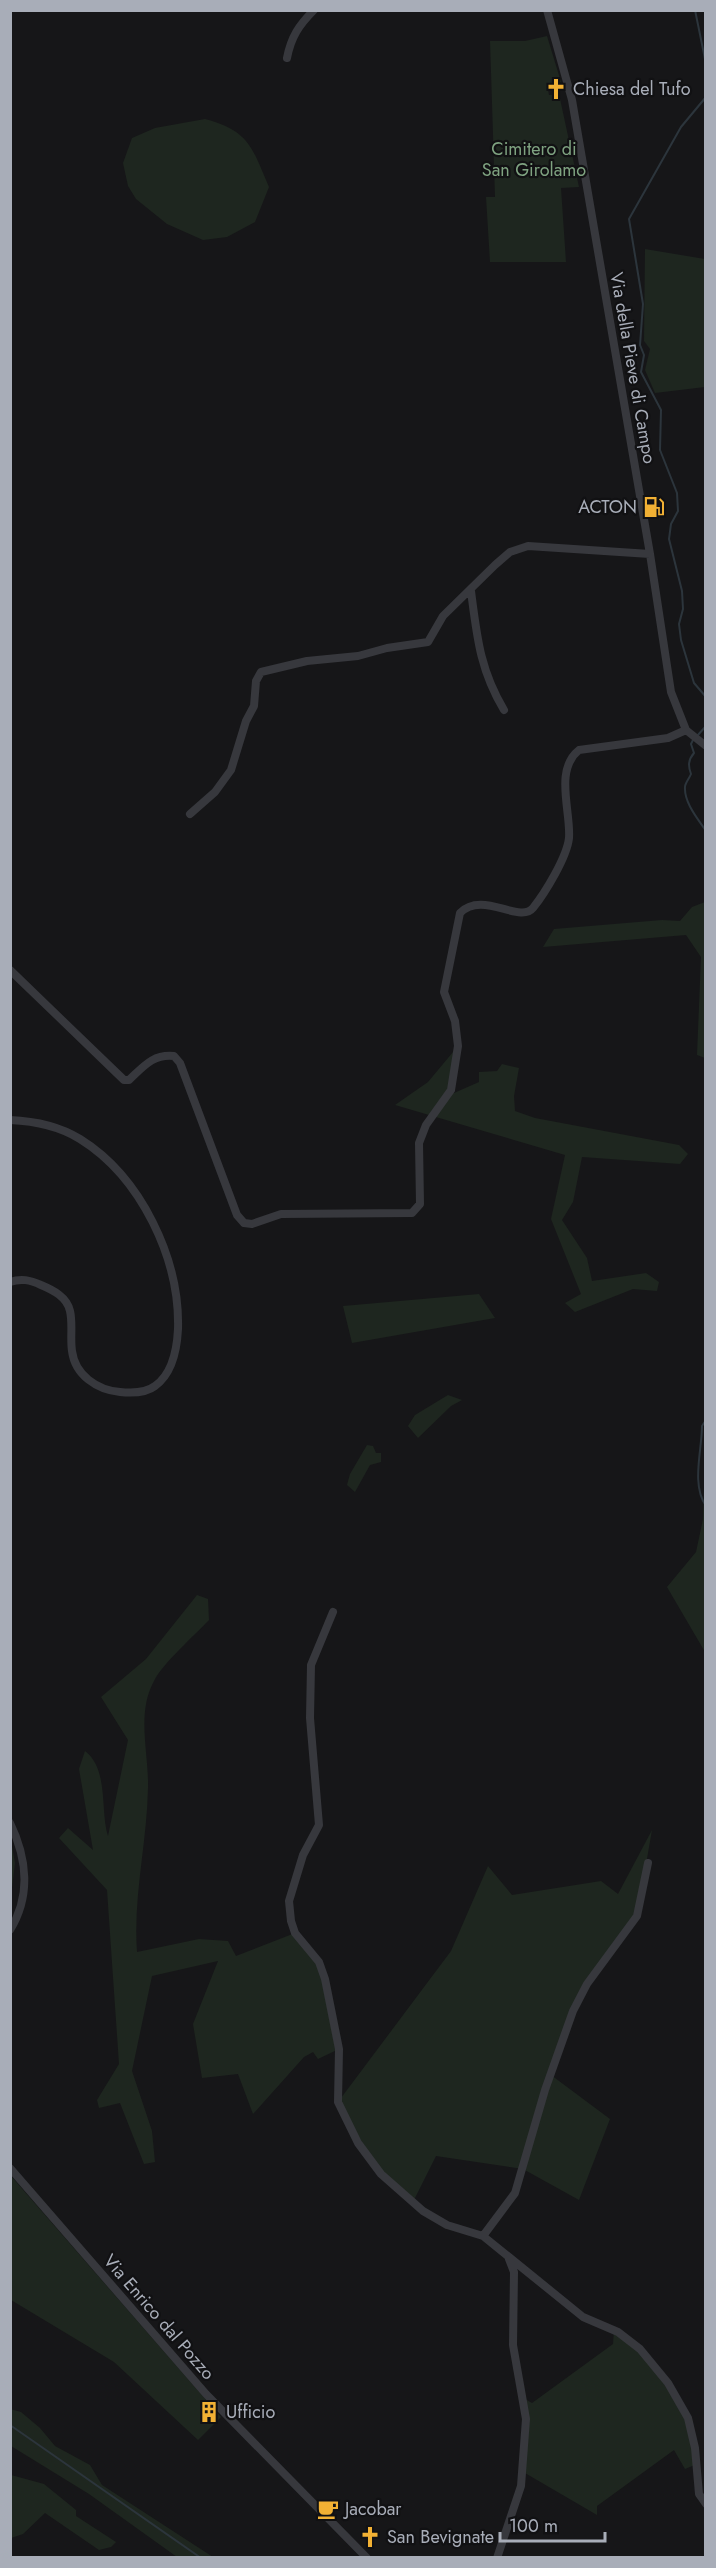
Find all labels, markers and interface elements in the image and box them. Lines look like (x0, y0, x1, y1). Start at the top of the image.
place label: Chiesa del Tufo (573, 76, 691, 102)
church icon: Chiesa del Tufo (544, 77, 568, 101)
park label: Cimitero di San Girolamo (482, 136, 586, 183)
street label: Via della Pieve di Campo (603, 270, 663, 466)
place label: ACTON (578, 494, 637, 520)
fuel station icon: ACTON (642, 495, 666, 519)
street label: Via Enrico dal Pozzo (97, 2249, 221, 2386)
place label: Ufficio (226, 2399, 276, 2425)
building icon: Ufficio (197, 2400, 221, 2424)
place label: Jacobar (343, 2496, 402, 2522)
cafe icon: Jacobar (316, 2497, 340, 2521)
scale bar (500, 2505, 605, 2543)
text: 100 m (509, 2513, 558, 2539)
place label: San Bevignate (387, 2524, 494, 2550)
church icon: San Bevignate (358, 2525, 382, 2549)

